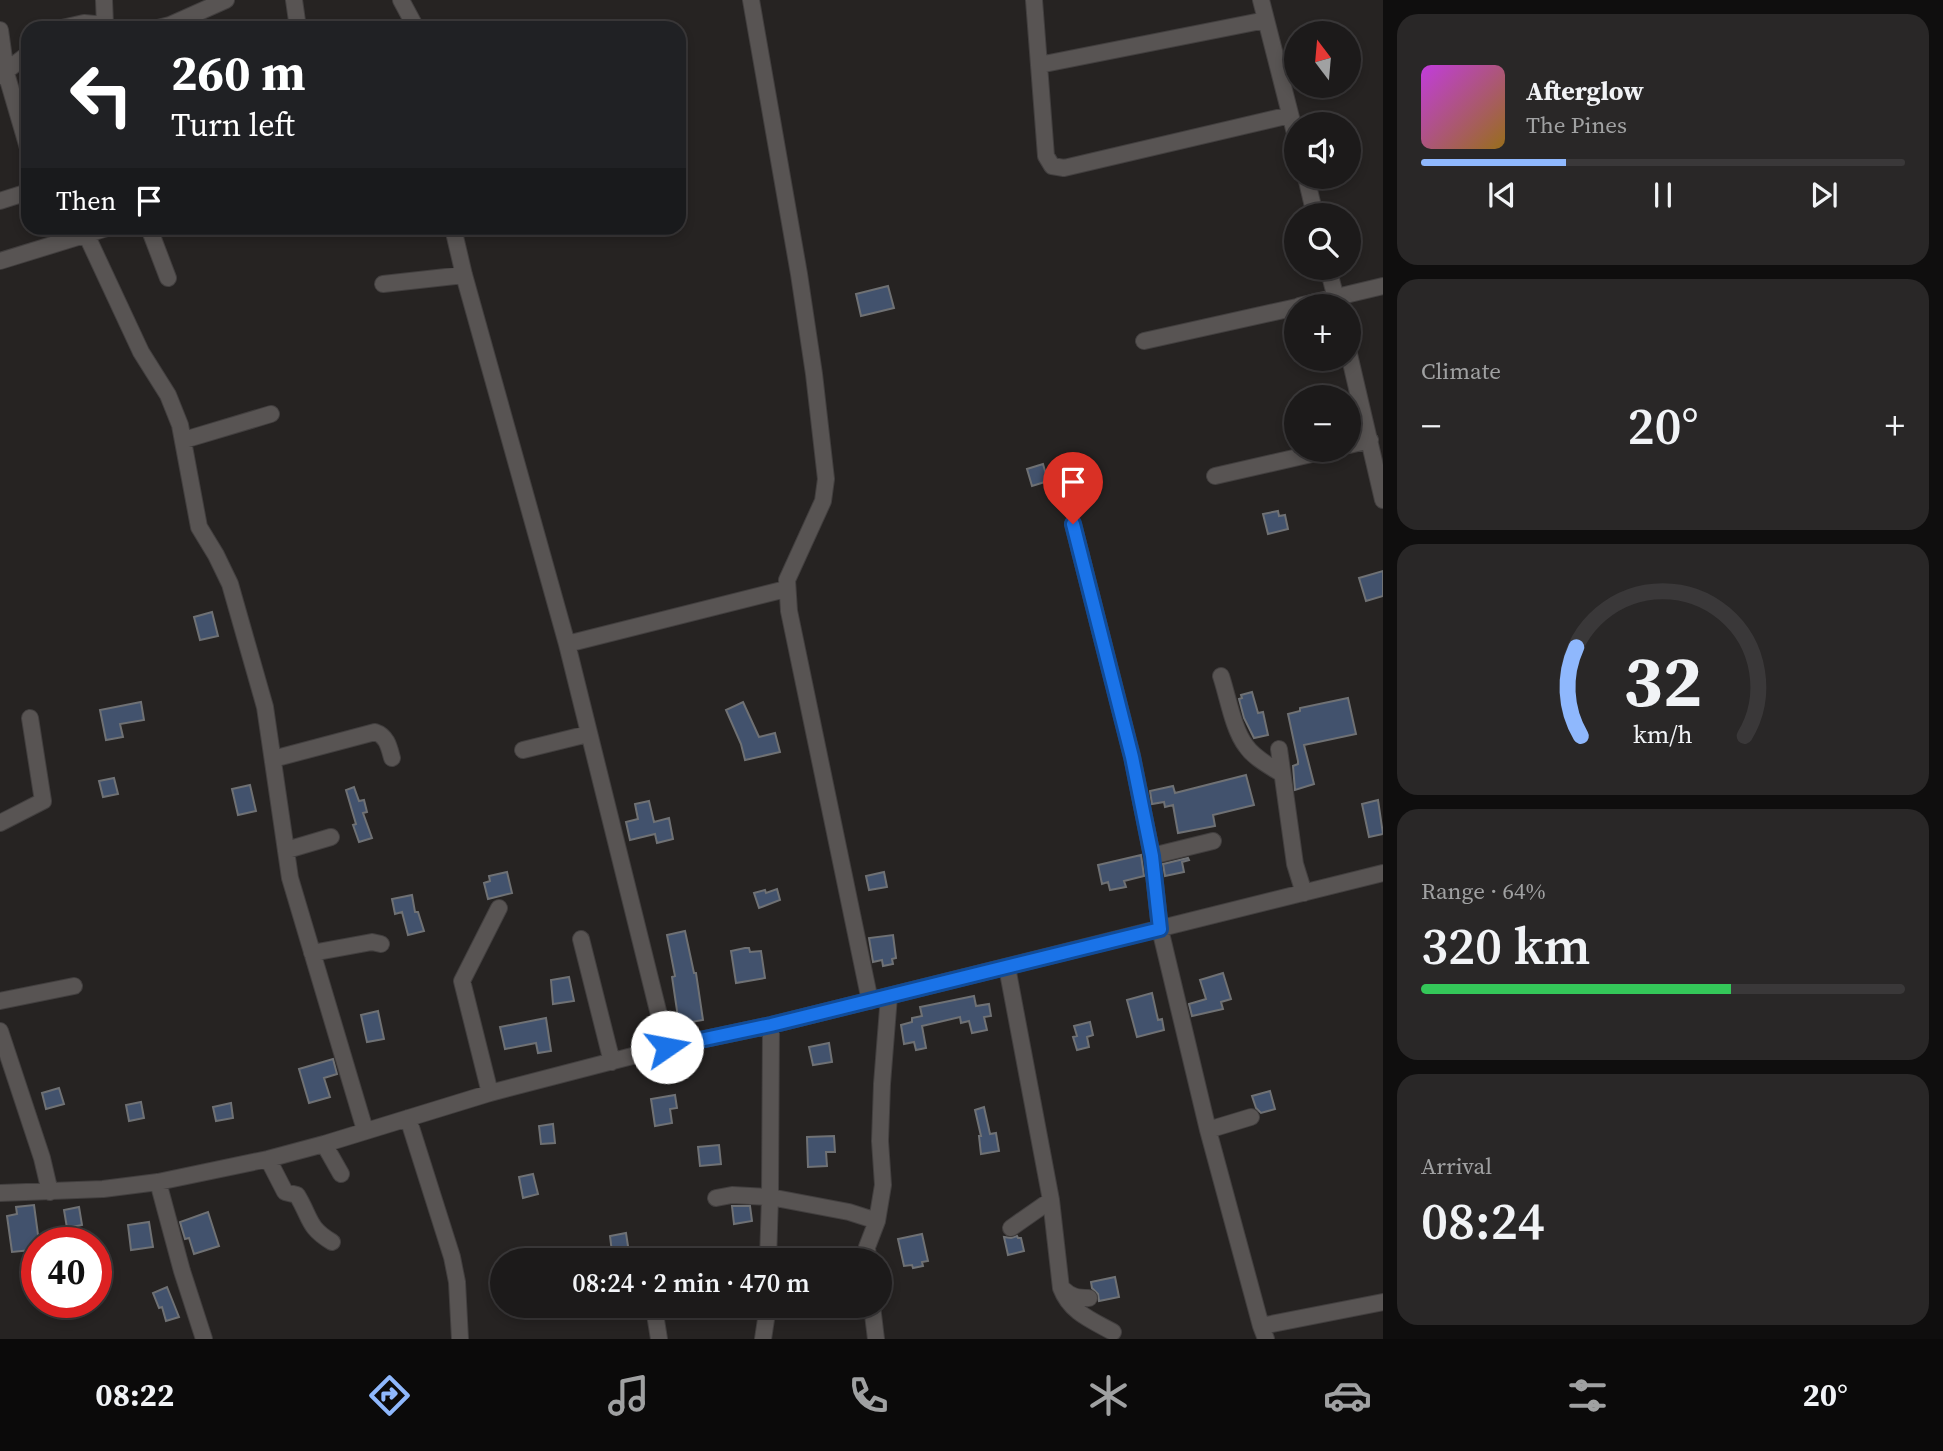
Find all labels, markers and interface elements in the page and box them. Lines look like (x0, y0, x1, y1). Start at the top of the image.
north arrow (1284, 21, 1362, 98)
map controls (1284, 21, 1361, 462)
text: 260 m (171, 39, 306, 106)
icon: left (56, 49, 147, 140)
text: Afterglow (1526, 73, 1644, 109)
text: Turn left (171, 103, 295, 147)
text: The Pines (1526, 109, 1627, 141)
button: sound (1284, 112, 1361, 189)
icon: previous (1483, 176, 1521, 214)
icon: pause (1644, 176, 1682, 214)
icon: next (1805, 176, 1843, 214)
icon: arrive (130, 182, 168, 220)
text: Then (56, 183, 116, 219)
button: search (1284, 203, 1361, 280)
button: + (1284, 294, 1361, 371)
text: Climate (1421, 355, 1501, 387)
button: − (1284, 385, 1361, 462)
text: 20° (1627, 390, 1699, 461)
text: − (1421, 400, 1441, 452)
text: + (1885, 400, 1905, 452)
pin (1043, 452, 1103, 524)
icon: arrive (1054, 463, 1092, 501)
text: 32 (1624, 631, 1702, 730)
text: km/h (1633, 716, 1693, 750)
text: Range · 64% (1421, 875, 1546, 907)
text: 320 km (1421, 910, 1590, 981)
position arrow (630, 1010, 704, 1084)
text: Arrival (1421, 1150, 1492, 1182)
text: 08:24 (1421, 1185, 1545, 1256)
speed limit sign: 40 (21, 1227, 112, 1318)
text: 08:24 · 2 min · 470 m (572, 1265, 810, 1301)
icon: directions (365, 1371, 414, 1420)
icon: music (604, 1371, 653, 1420)
icon: phone (844, 1371, 893, 1420)
icon: climate (1084, 1371, 1133, 1420)
icon: car (1323, 1371, 1372, 1420)
icon: filters (1563, 1371, 1612, 1420)
text: 08:22 (95, 1373, 174, 1417)
text: 20° (1802, 1373, 1848, 1417)

